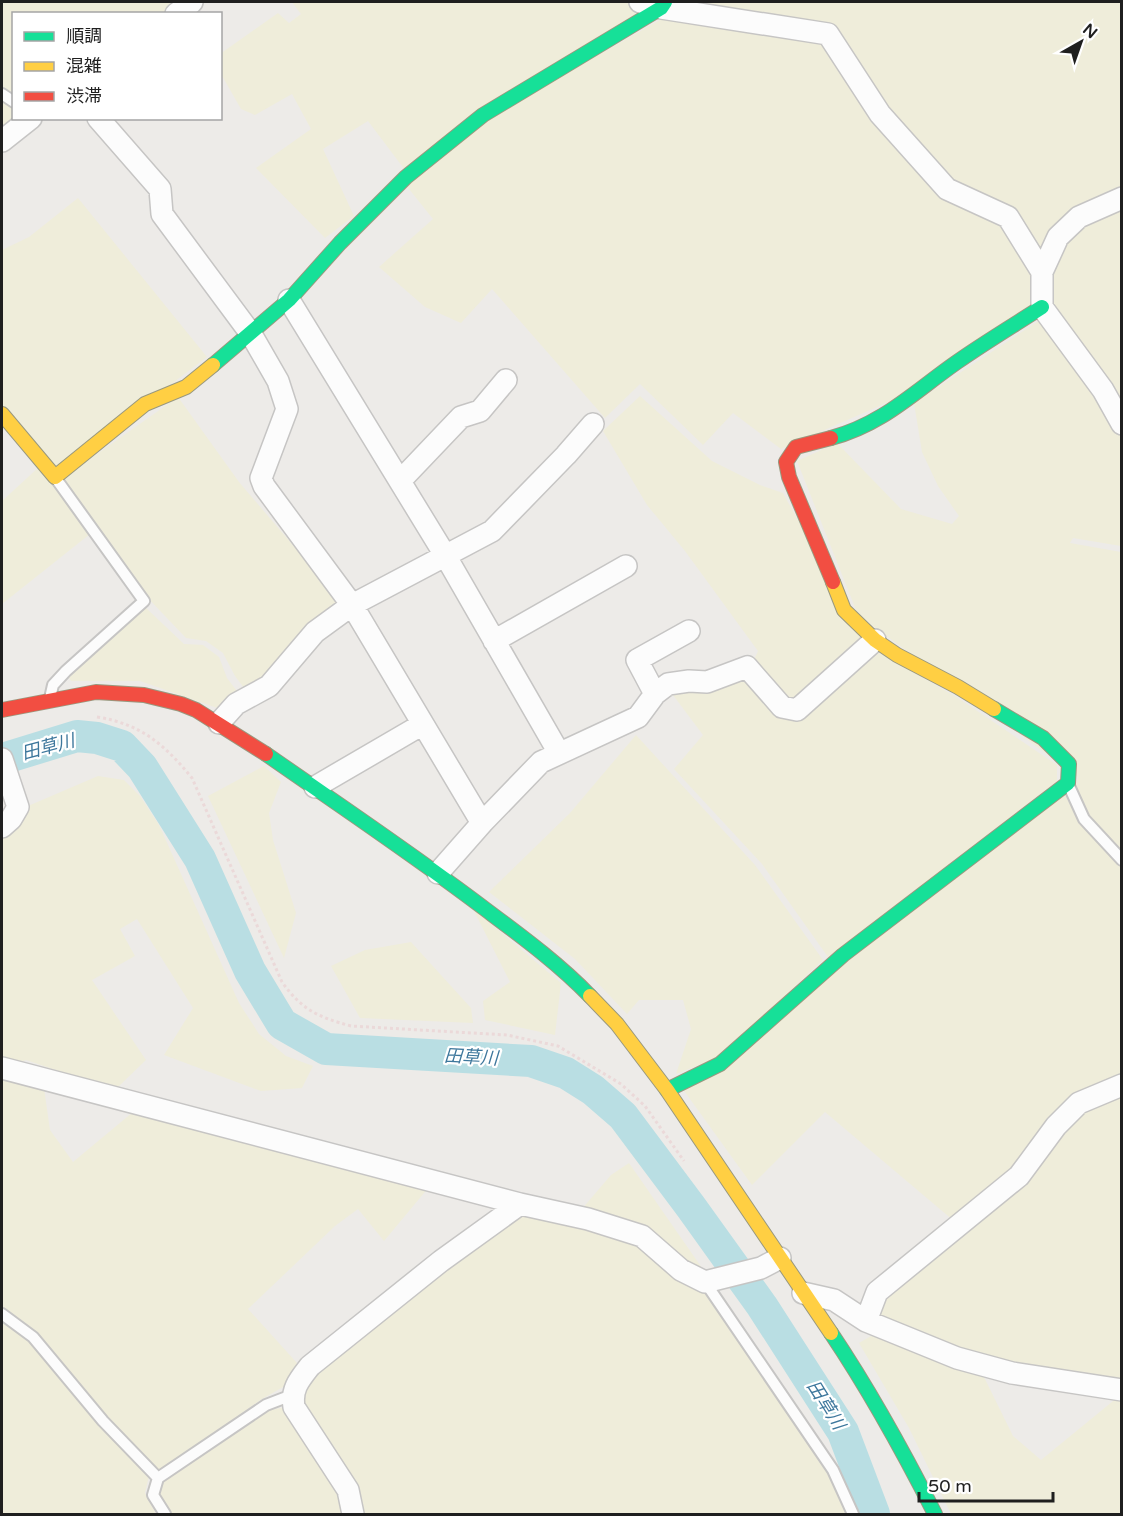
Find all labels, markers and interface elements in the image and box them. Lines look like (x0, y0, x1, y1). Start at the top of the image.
legend (12, 12, 222, 120)
north arrow (1051, 12, 1111, 72)
text: N (1079, 19, 1101, 43)
text: 順調 (66, 25, 102, 47)
text: 混雑 (66, 55, 102, 77)
text: 渋滞 (66, 85, 102, 107)
water label: 田草川 (19, 729, 79, 765)
water label: 田草川 (443, 1045, 501, 1070)
water label: 田草川 (802, 1376, 851, 1435)
scale bar (919, 1465, 1052, 1503)
text: 50 m (928, 1475, 972, 1497)

